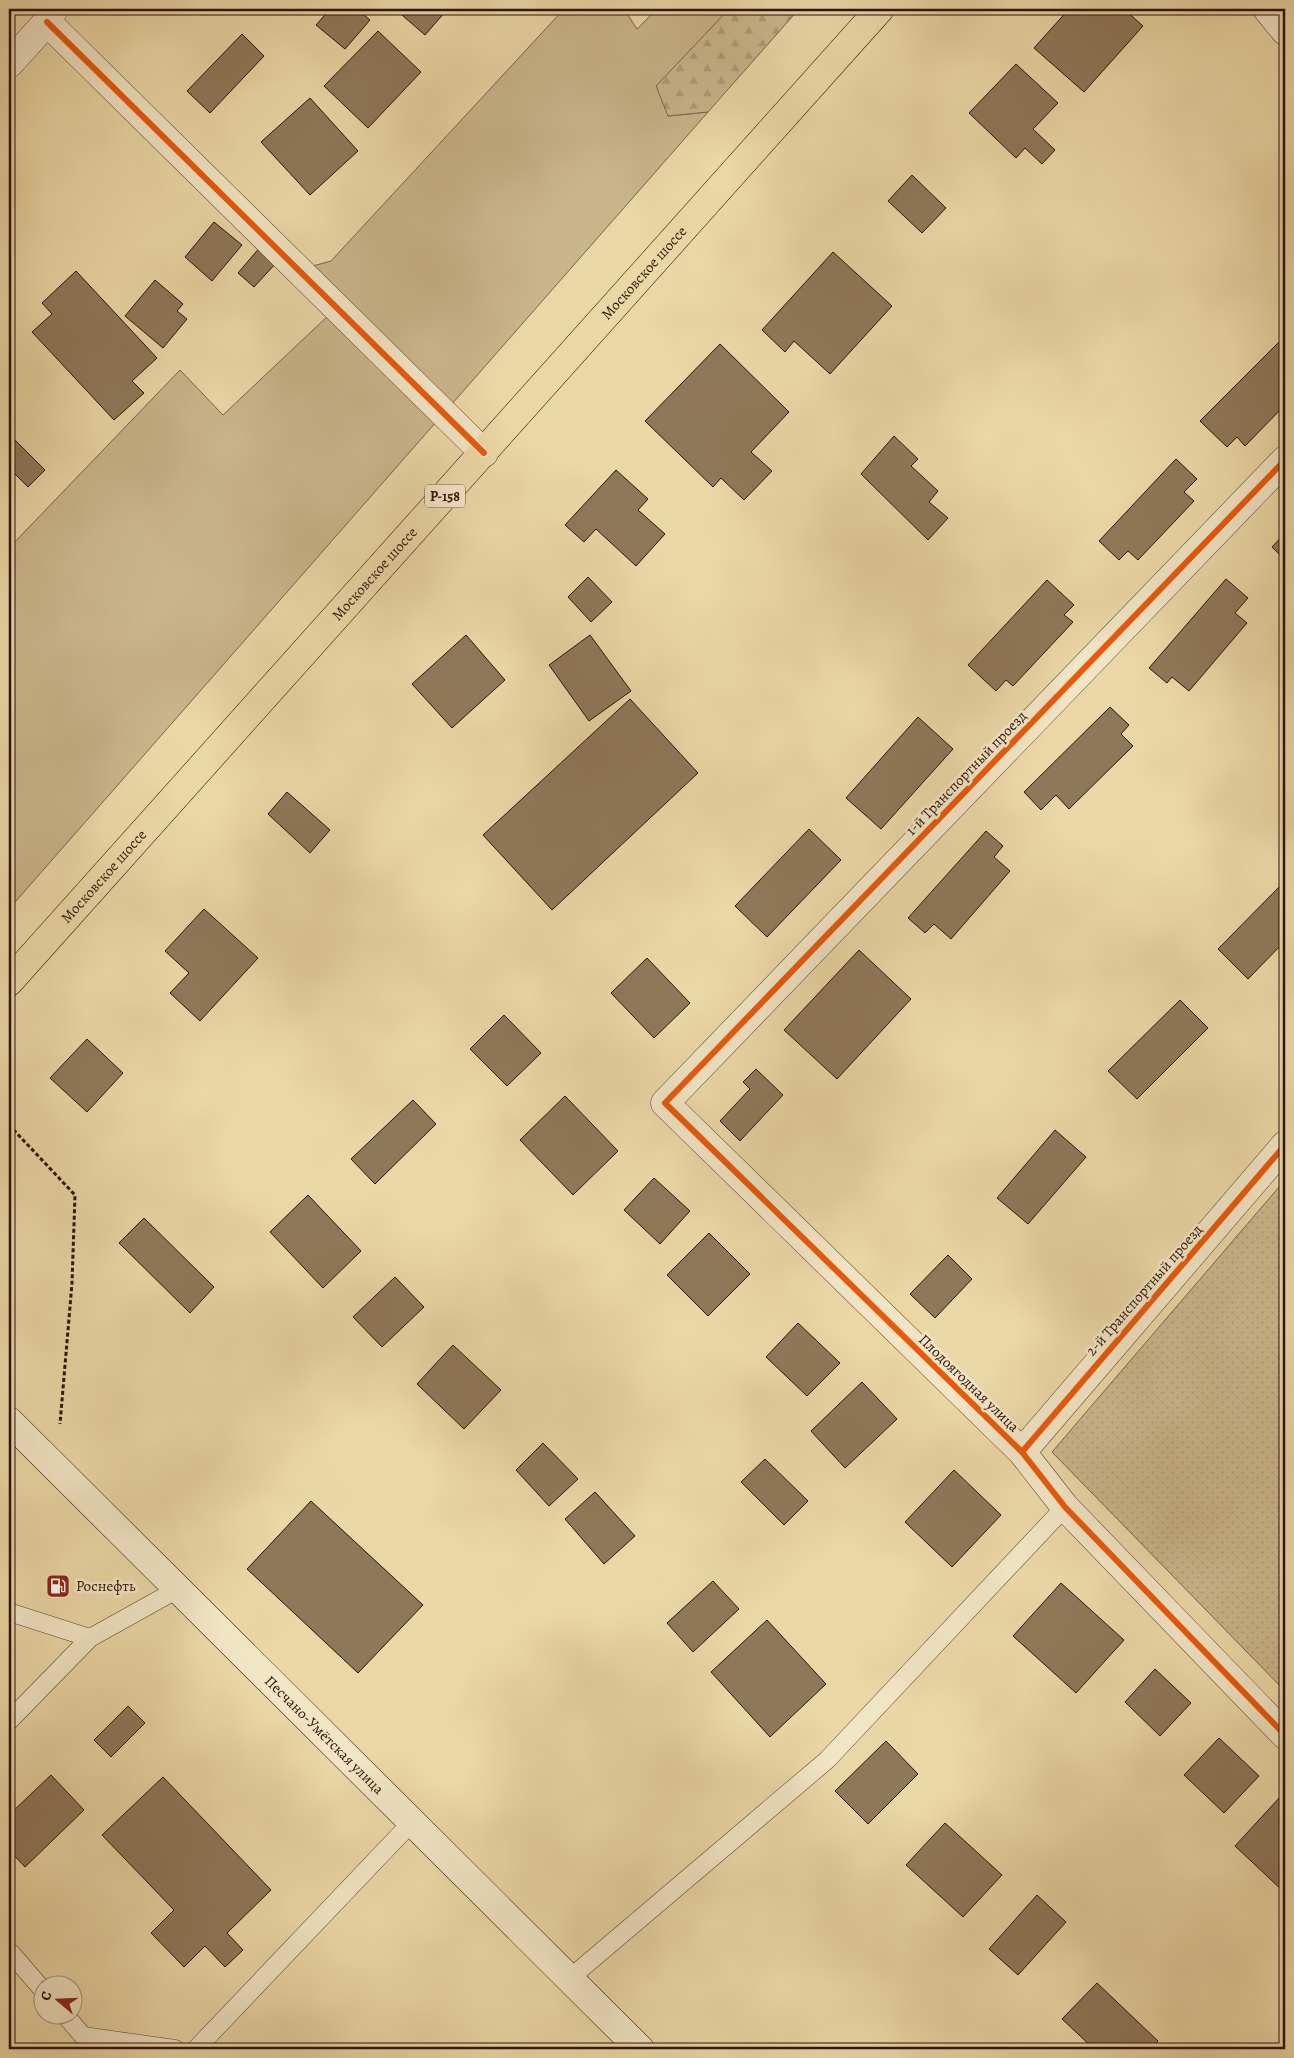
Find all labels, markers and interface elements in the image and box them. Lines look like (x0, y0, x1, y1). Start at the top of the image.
street label: Московское шоссе (597, 221, 691, 324)
road number: Р-158 (425, 484, 465, 508)
street label: Московское шоссе (327, 522, 422, 625)
street label: 1-й Транспортный проезд (901, 706, 1031, 840)
street label: Московское шоссе (56, 825, 151, 927)
street label: 2-й Транспортный проезд (1081, 1220, 1207, 1360)
street label: Плодоягодная улица (914, 1330, 1024, 1436)
fuel station icon: Роснефть (45, 1573, 71, 1599)
place label: Роснефть (76, 1576, 136, 1596)
street label: Песчано-Умётская улица (260, 1671, 389, 1799)
north arrow (32, 1976, 82, 2026)
text: С (36, 1988, 57, 2003)

